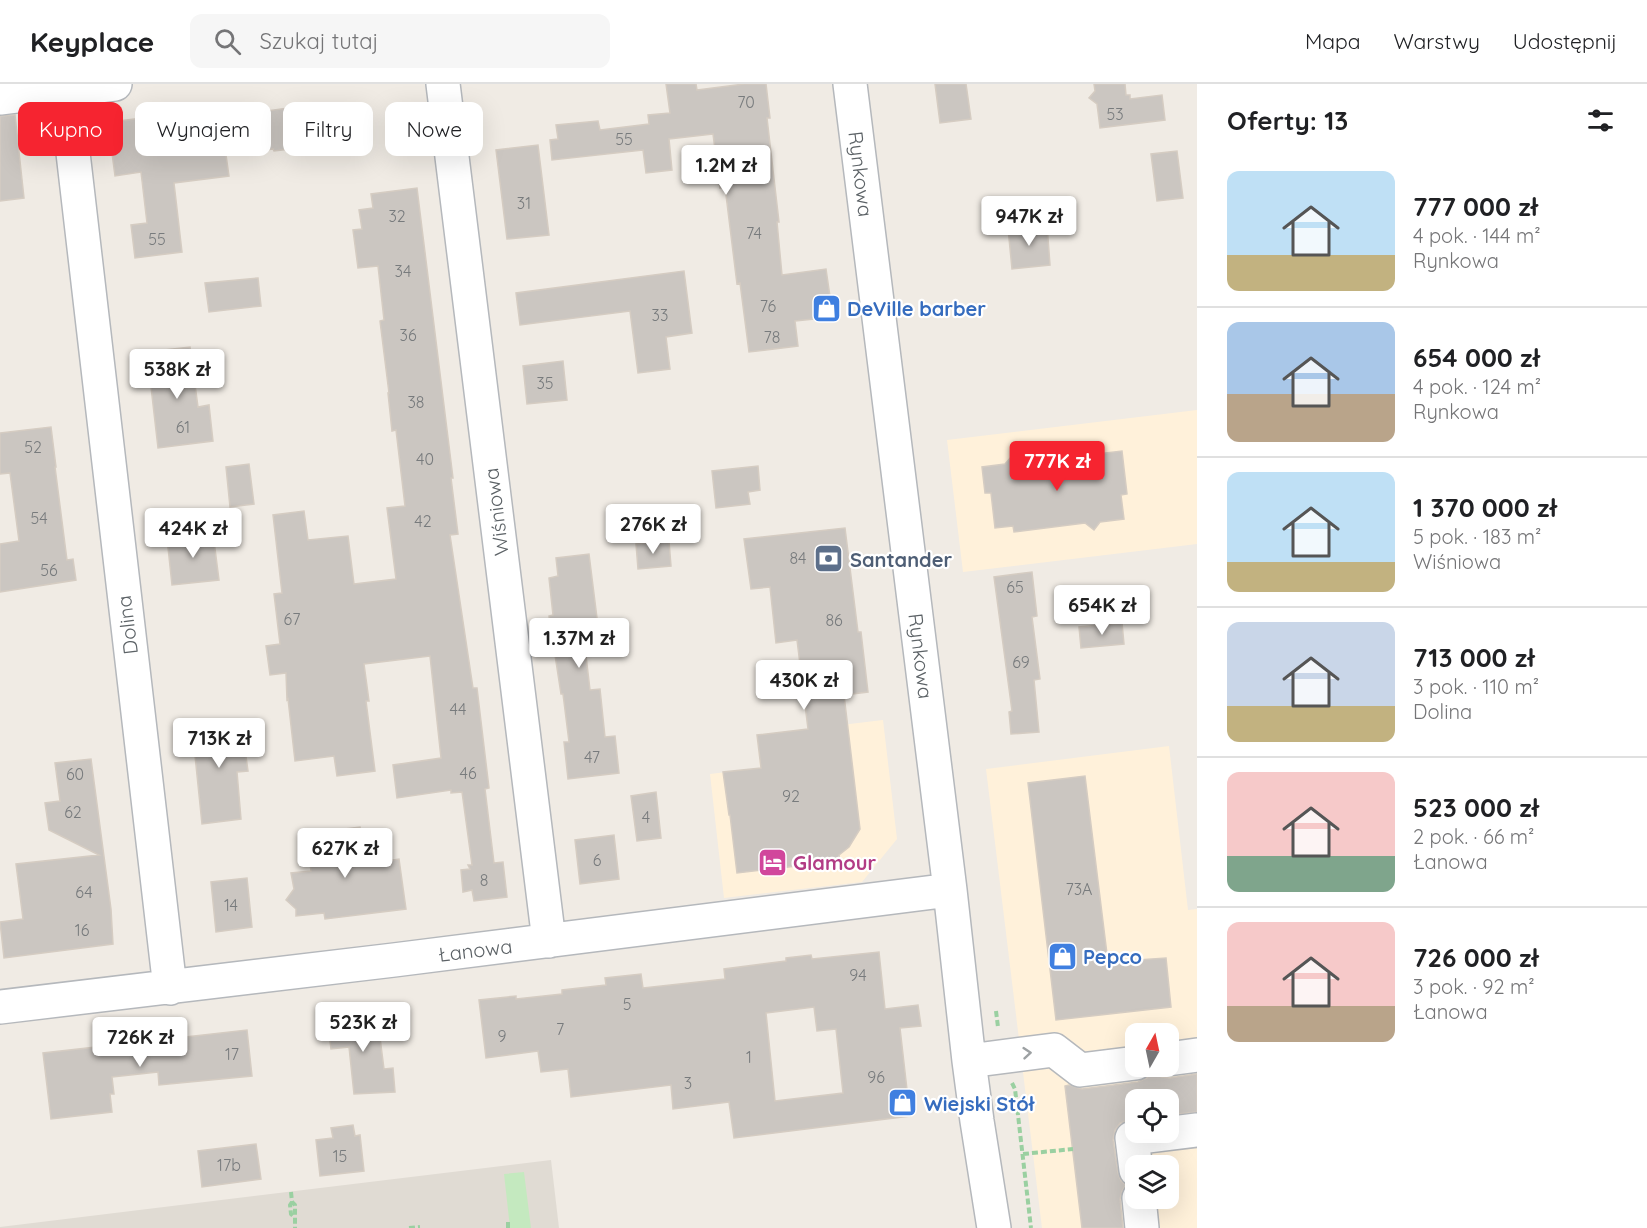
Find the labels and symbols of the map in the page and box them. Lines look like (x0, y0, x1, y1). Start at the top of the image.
house number: 70 (737, 92, 755, 112)
house number: 53 (1106, 104, 1124, 124)
house number: 55 (615, 129, 633, 149)
street label: Rynkowa (843, 130, 879, 218)
pin: 1.2M zł (671, 145, 781, 196)
house number: 31 (517, 193, 531, 213)
pin: 947K zł (974, 196, 1084, 247)
house number: 32 (388, 206, 406, 226)
house number: 74 (746, 223, 762, 243)
house number: 55 (148, 229, 166, 249)
house number: 34 (395, 261, 411, 281)
shop icon: DeVille barber (810, 292, 842, 324)
house number: 76 (760, 296, 777, 316)
place label: DeVille barber (847, 296, 986, 321)
house number: 33 (652, 305, 668, 325)
house number: 36 (400, 325, 417, 345)
house number: 78 (764, 327, 780, 347)
pin: 538K zł (122, 349, 232, 400)
house number: 35 (536, 373, 554, 393)
house number: 38 (407, 392, 425, 412)
house number: 61 (176, 417, 190, 437)
house number: 52 (24, 437, 42, 457)
pin: 777K zł (1002, 441, 1112, 492)
house number: 40 (416, 449, 434, 469)
street label: Wiśniowa (478, 467, 514, 557)
pin: 276K zł (598, 504, 708, 555)
house number: 54 (30, 508, 48, 528)
pin: 424K zł (138, 508, 248, 559)
house number: 42 (414, 511, 432, 531)
bank icon: Santander (813, 543, 845, 575)
place label: Santander (850, 547, 952, 572)
house number: 84 (789, 548, 807, 568)
house number: 56 (40, 560, 58, 580)
house number: 65 (1006, 577, 1024, 597)
pin: 654K zł (1047, 585, 1157, 636)
street label: Dolina (111, 594, 143, 656)
house number: 67 (284, 609, 300, 629)
house number: 86 (825, 610, 843, 630)
street label: Rynkowa (903, 612, 939, 700)
pin: 1.37M zł (517, 618, 641, 669)
house number: 69 (1012, 652, 1030, 672)
pin: 430K zł (749, 660, 859, 711)
house number: 44 (450, 699, 466, 719)
pin: 713K zł (164, 718, 274, 769)
house number: 47 (584, 747, 600, 767)
house number: 46 (459, 763, 477, 783)
house number: 60 (66, 764, 84, 784)
house number: 92 (782, 786, 800, 806)
house number: 62 (64, 802, 82, 822)
house number: 4 (642, 807, 650, 827)
pin: 627K zł (290, 828, 400, 879)
hotel icon: Glamour (756, 846, 788, 878)
house number: 6 (593, 850, 602, 870)
place label: Glamour (793, 850, 877, 875)
house number: 8 (480, 870, 488, 890)
house number: 73A (1066, 879, 1092, 899)
house number: 64 (75, 882, 93, 902)
house number: 14 (224, 895, 238, 915)
house number: 16 (75, 920, 90, 940)
street label: Łanowa (436, 933, 514, 967)
shop icon: Pepco (1046, 940, 1078, 972)
place label: Pepco (1083, 944, 1142, 969)
house number: 94 (849, 965, 867, 985)
house number: 5 (623, 994, 631, 1014)
pin: 523K zł (308, 1002, 418, 1053)
pin: 726K zł (85, 1017, 195, 1068)
house number: 7 (556, 1019, 564, 1039)
north arrow (1125, 1023, 1179, 1077)
house number: 9 (498, 1026, 507, 1046)
house number: 17 (225, 1044, 239, 1064)
house number: 1 (746, 1047, 752, 1067)
one-way arrow (1023, 1047, 1032, 1060)
house number: 96 (867, 1067, 885, 1087)
house number: 3 (684, 1073, 692, 1093)
shop icon: Wiejski Stół (887, 1087, 919, 1119)
place label: Wiejski Stół (924, 1091, 1035, 1116)
house number: 15 (333, 1146, 347, 1166)
house number: 17b (217, 1155, 241, 1175)

